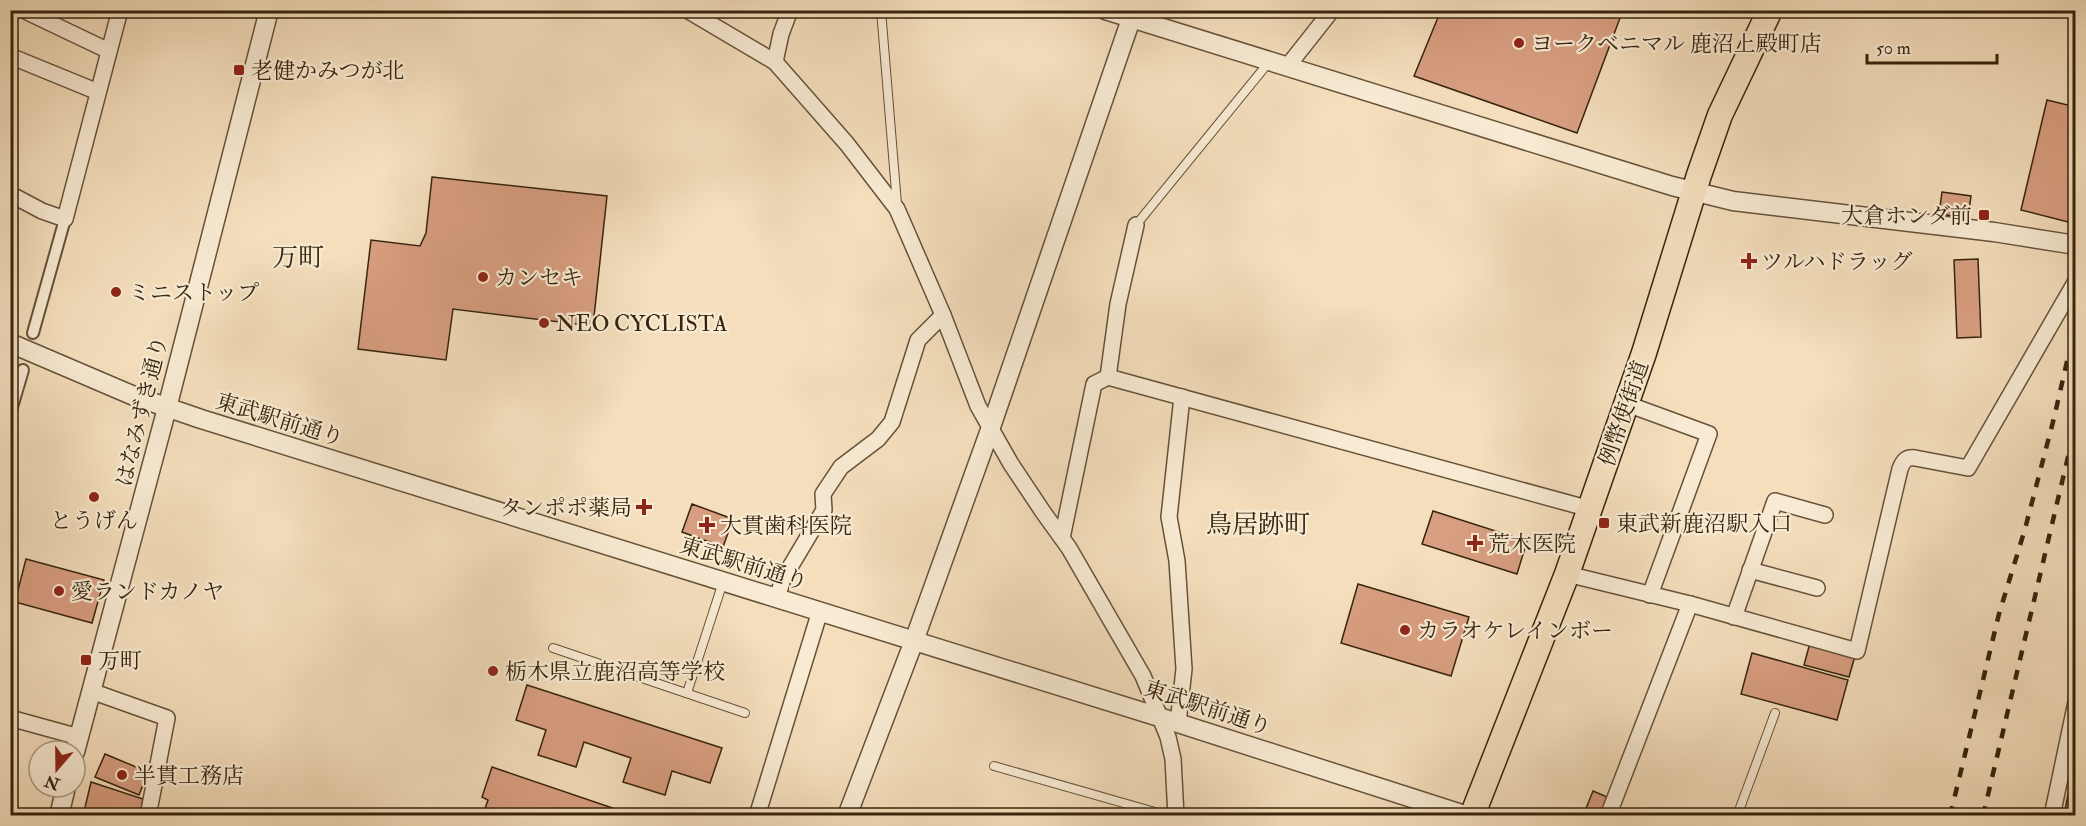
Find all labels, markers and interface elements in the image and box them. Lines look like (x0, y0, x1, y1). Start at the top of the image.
scale bar (1867, 27, 1998, 65)
place label: ヨークベニマル 鹿沼上殿町店 (1531, 30, 1822, 58)
marker: ヨークベニマル 鹿沼上殿町店 (1512, 36, 1526, 50)
text: 50 m (1876, 37, 1911, 60)
place label: 老健かみつが北 (251, 57, 405, 85)
marker: 老健かみつが北 (232, 63, 246, 77)
place label: 大倉ホンダ前 (1841, 202, 1972, 230)
marker: 大倉ホンダ前 (1977, 208, 1991, 222)
district label: 万町 (272, 242, 324, 274)
place label: ツルハドラッグ (1761, 248, 1913, 276)
marker: ツルハドラッグ (1742, 254, 1756, 268)
place label: カンセキ (495, 264, 583, 292)
marker: カンセキ (476, 270, 490, 284)
place label: ミニストップ (128, 279, 259, 307)
marker: ミニストップ (109, 285, 123, 299)
place label: NEO CYCLISTA (556, 310, 727, 338)
marker: NEO CYCLISTA (537, 316, 551, 330)
street label: はなみずき通り (110, 333, 174, 489)
street label: 例幣使街道 (1593, 357, 1655, 470)
street label: 東武駅前通り (212, 387, 347, 453)
marker: とうげん (87, 490, 101, 504)
place label: タンポポ薬局 (500, 494, 632, 522)
marker: タンポポ薬局 (637, 500, 651, 514)
place label: とうげん (50, 507, 138, 535)
district label: 鳥居跡町 (1206, 509, 1310, 541)
place label: 東武新鹿沼駅入口 (1616, 510, 1792, 538)
place label: 大貫歯科医院 (720, 512, 852, 540)
marker: 大貫歯科医院 (698, 516, 716, 534)
marker: 東武新鹿沼駅入口 (1597, 516, 1611, 530)
place label: 荒木医院 (1488, 530, 1576, 558)
street label: 東武駅前通り (676, 531, 811, 597)
marker: 荒木医院 (1466, 534, 1484, 552)
place label: 愛ランドカノヤ (71, 578, 224, 606)
marker: 愛ランドカノヤ (52, 584, 66, 598)
place label: カラオケレインボー (1417, 617, 1613, 645)
marker: カラオケレインボー (1398, 623, 1412, 637)
place label: 万町 (98, 647, 142, 675)
marker: 万町 (79, 653, 93, 667)
place label: 栃木県立鹿沼高等学校 (505, 658, 725, 686)
marker: 栃木県立鹿沼高等学校 (486, 664, 500, 678)
street label: 東武駅前通り (1141, 674, 1275, 742)
north arrow (27, 739, 87, 799)
place label: 半貫工務店 (134, 762, 244, 790)
marker: 半貫工務店 (115, 768, 129, 782)
text: N (41, 770, 63, 794)

